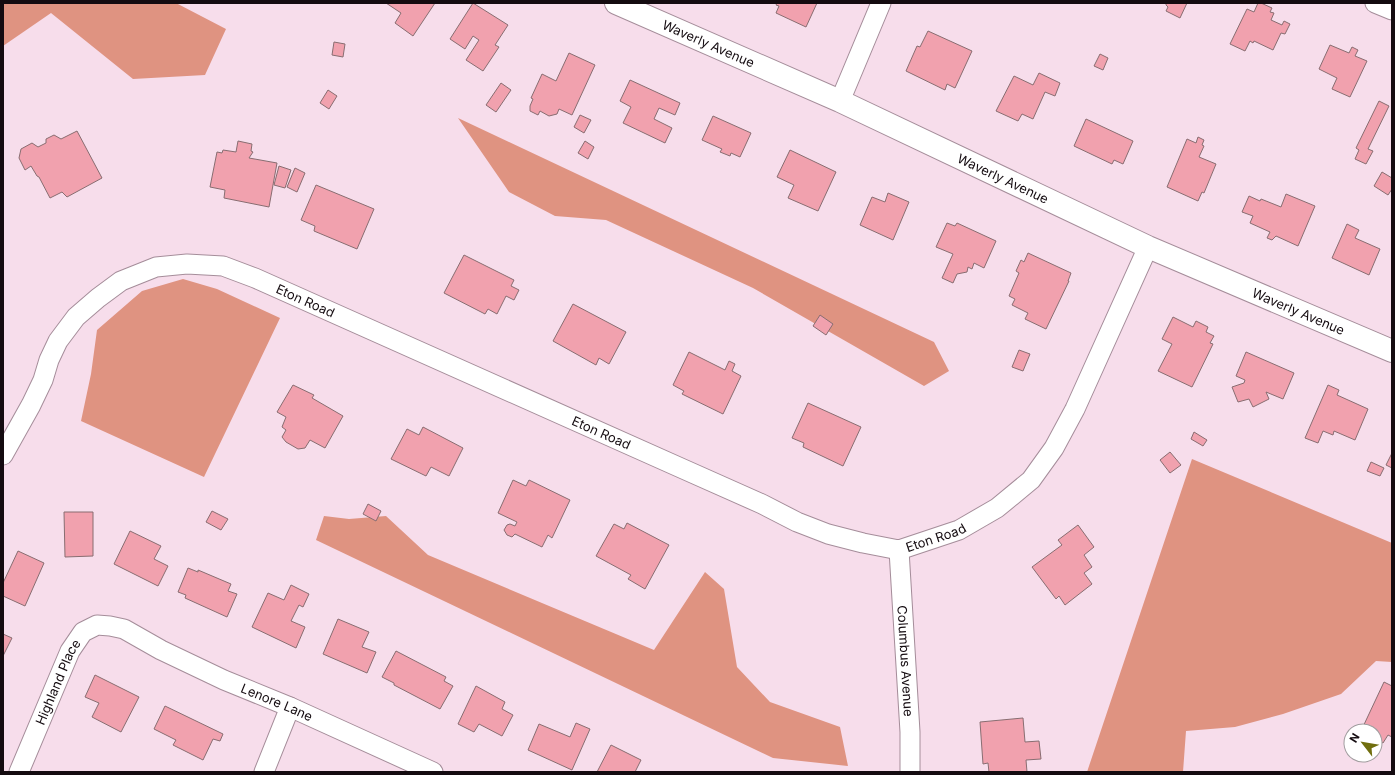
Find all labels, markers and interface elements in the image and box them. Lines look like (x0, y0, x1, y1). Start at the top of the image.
street label: Waverly Avenue (660, 16, 757, 71)
street label: Waverly Avenue (955, 150, 1051, 207)
street label: Eton Road (274, 280, 337, 321)
street label: Waverly Avenue (1250, 284, 1347, 338)
street label: Eton Road (570, 412, 633, 453)
street label: Eton Road (904, 520, 969, 555)
street label: Columbus Avenue (894, 605, 917, 717)
street label: Highland Place (32, 636, 84, 727)
street label: Lenore Lane (239, 680, 315, 724)
north arrow (1343, 723, 1383, 763)
text: N (1346, 731, 1363, 745)

